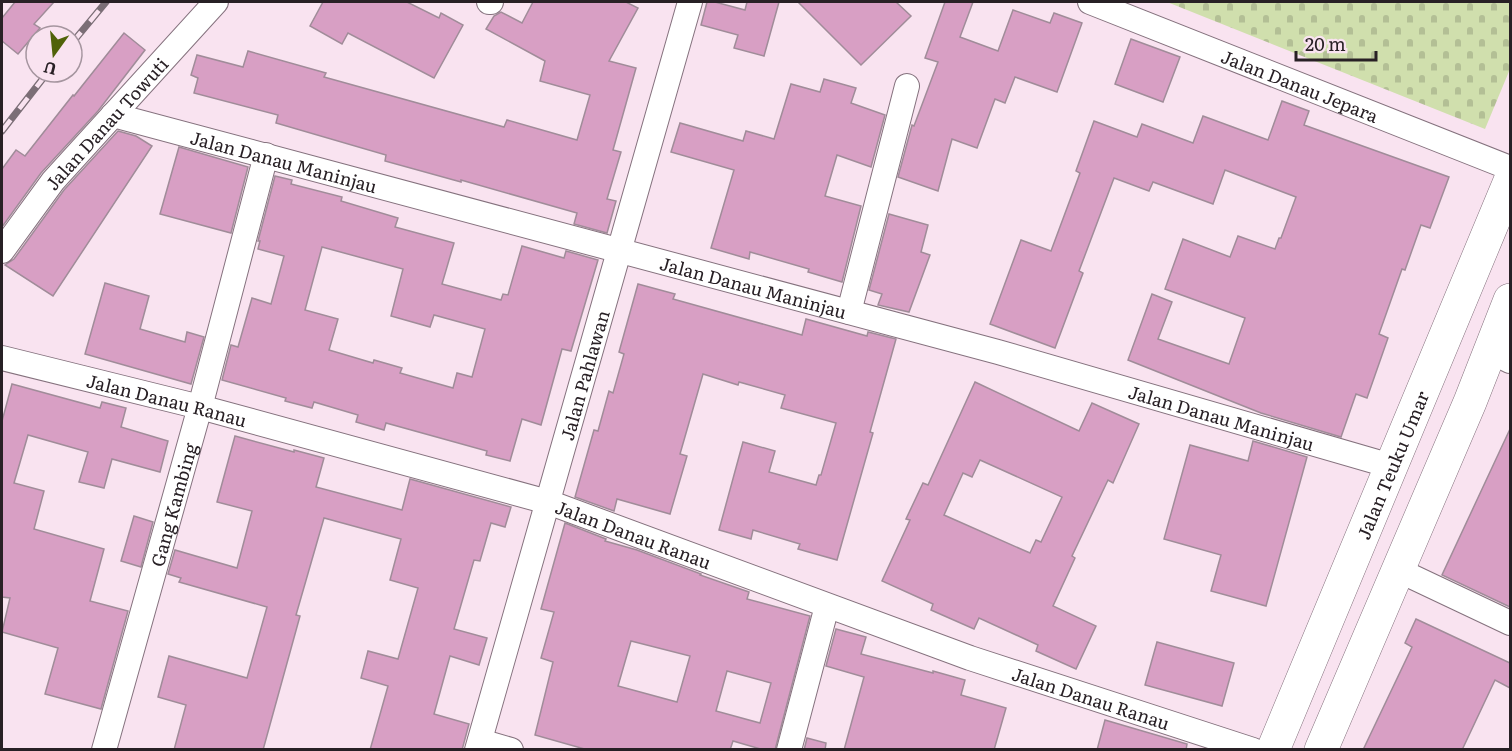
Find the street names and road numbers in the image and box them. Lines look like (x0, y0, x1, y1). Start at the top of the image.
street label: Jalan Danau Jepara (1218, 42, 1383, 128)
street label: Jalan Danau Towuti (38, 50, 174, 195)
street label: Jalan Danau Maninjau (188, 123, 380, 199)
street label: Jalan Danau Maninjau (657, 249, 850, 324)
street label: Jalan Pahlawan (552, 306, 615, 443)
street label: Jalan Danau Ranau (84, 366, 250, 433)
street label: Jalan Danau Maninjau (1125, 377, 1318, 457)
street label: Jalan Teuku Umar (1349, 386, 1435, 543)
street label: Gang Kambing (143, 439, 203, 569)
street label: Jalan Danau Ranau (552, 492, 715, 575)
street label: Jalan Danau Ranau (1009, 659, 1174, 736)

